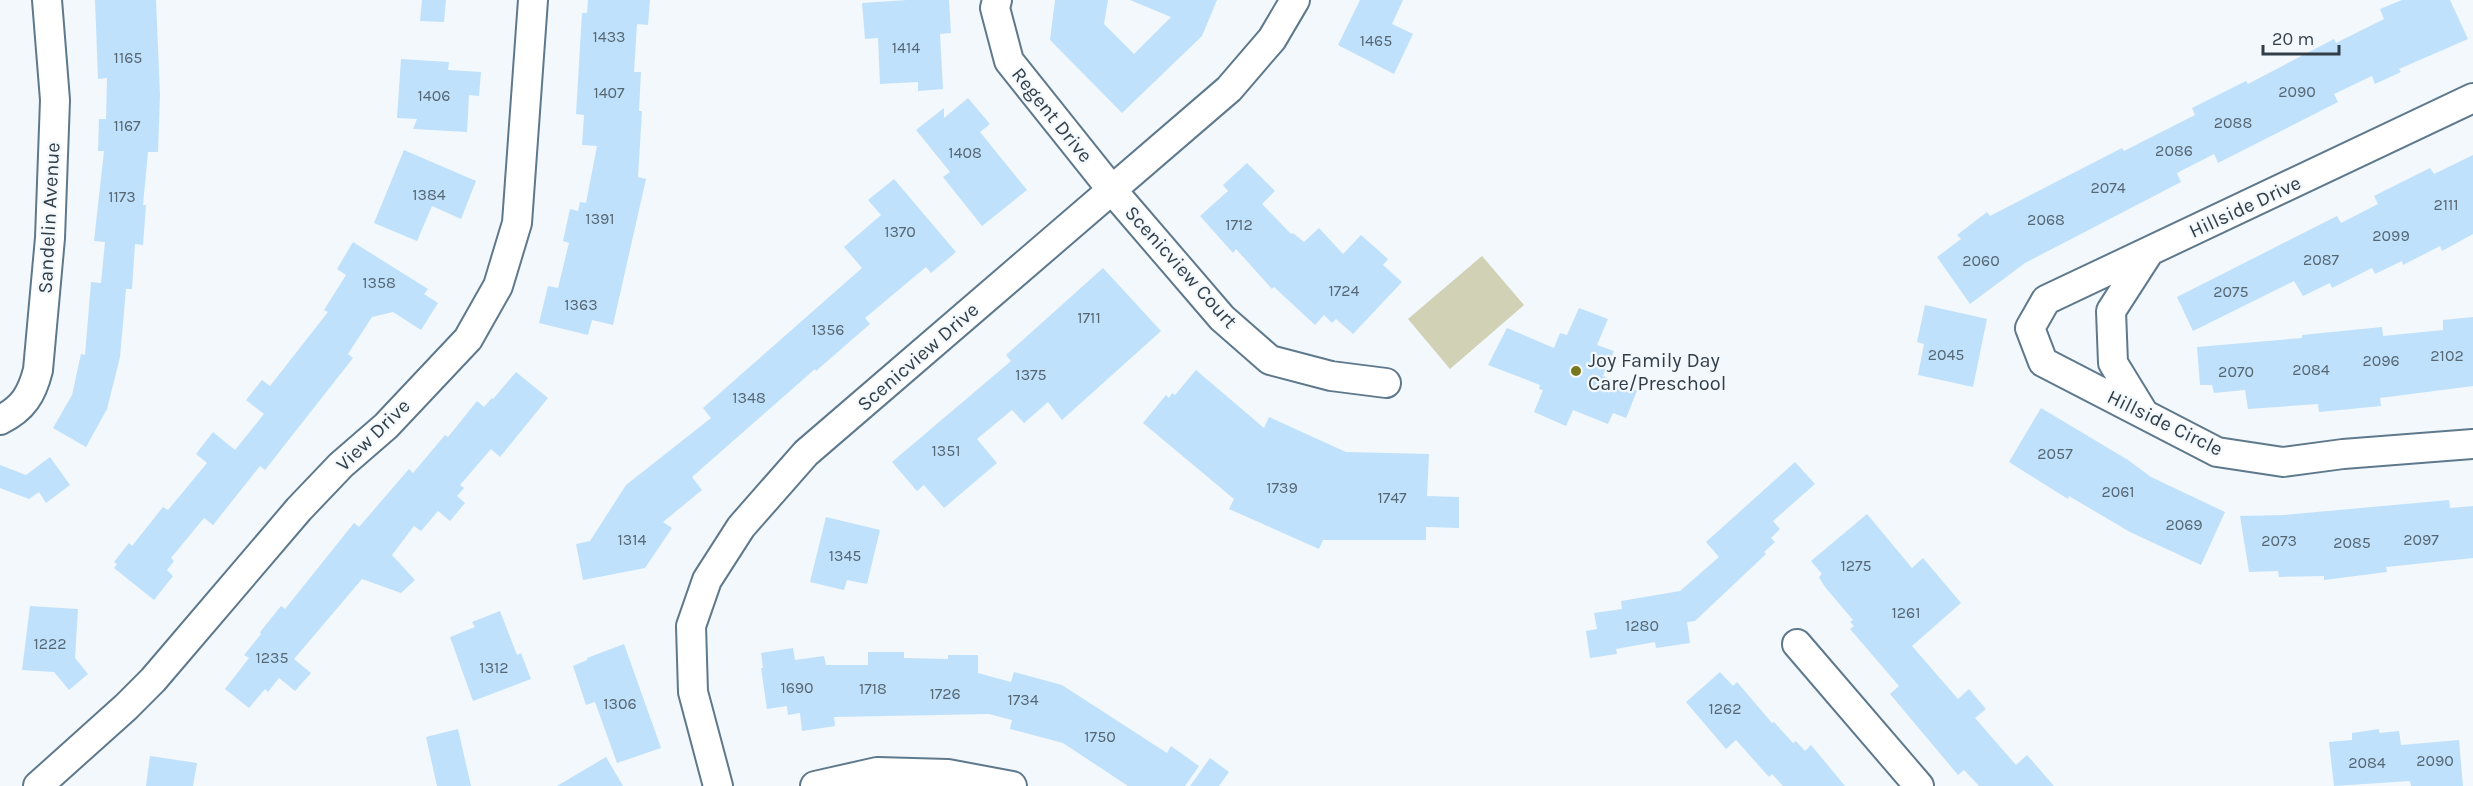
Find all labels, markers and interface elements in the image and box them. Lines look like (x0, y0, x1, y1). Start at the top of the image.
scale bar (2263, 18, 2340, 56)
house number: 1433 (592, 27, 626, 46)
text: 20 m (2272, 28, 2314, 50)
house number: 1465 (1360, 31, 1392, 50)
house number: 1414 (892, 38, 920, 57)
house number: 1165 (114, 48, 142, 67)
street label: Regent Drive (1007, 63, 1097, 167)
house number: 2090 (2278, 82, 2316, 101)
house number: 1407 (593, 83, 625, 102)
house number: 1406 (418, 86, 450, 105)
house number: 2088 (2214, 113, 2252, 132)
house number: 1167 (113, 116, 141, 135)
house number: 2086 (2155, 141, 2193, 160)
street label: Sandelin Avenue (34, 142, 64, 294)
house number: 1408 (948, 143, 982, 162)
street label: Hillside Drive (2185, 171, 2305, 243)
house number: 2074 (2090, 178, 2126, 197)
house number: 1384 (412, 185, 446, 204)
house number: 1173 (108, 187, 136, 206)
house number: 2111 (2433, 195, 2459, 214)
street label: Scenicview Court (1120, 201, 1242, 333)
house number: 1391 (585, 209, 615, 228)
house number: 2068 (2027, 210, 2065, 229)
house number: 1712 (1225, 215, 1253, 234)
house number: 1370 (884, 222, 916, 241)
house number: 2099 (2372, 226, 2410, 245)
house number: 2087 (2303, 250, 2340, 269)
house number: 2060 (1962, 251, 2000, 270)
house number: 1358 (362, 273, 396, 292)
house number: 1724 (1328, 281, 1360, 300)
house number: 2075 (2213, 282, 2249, 301)
house number: 1363 (564, 295, 598, 314)
street label: Scenicview Drive (853, 298, 983, 416)
house number: 1711 (1077, 308, 1101, 327)
house number: 1356 (812, 320, 844, 339)
house number: 2045 (1928, 345, 1964, 364)
house number: 2102 (2430, 346, 2464, 365)
place label: Joy Family Day Care/Preschool (1588, 349, 1726, 395)
house number: 2096 (2362, 351, 2400, 370)
house number: 2084 (2292, 360, 2330, 379)
house number: 2070 (2218, 362, 2254, 381)
marker: Joy Family Day Care/Preschool (1569, 364, 1583, 378)
house number: 1375 (1015, 365, 1047, 384)
street label: Hillside Circle (2104, 385, 2226, 461)
house number: 1348 (732, 388, 766, 407)
street label: View Drive (331, 394, 415, 476)
house number: 1351 (931, 441, 961, 460)
house number: 2057 (2037, 444, 2073, 463)
house number: 1739 (1266, 478, 1298, 497)
house number: 2061 (2101, 482, 2135, 501)
house number: 1747 (1377, 488, 1407, 507)
house number: 2069 (2165, 515, 2203, 534)
house number: 1314 (618, 530, 647, 549)
house number: 2097 (2403, 530, 2439, 549)
house number: 2073 (2261, 531, 2297, 550)
house number: 2085 (2333, 533, 2371, 552)
house number: 1345 (829, 546, 861, 565)
house number: 1275 (1840, 556, 1872, 575)
house number: 1261 (1891, 603, 1921, 622)
house number: 1280 (1625, 616, 1659, 635)
house number: 1222 (33, 634, 67, 653)
house number: 1235 (255, 648, 289, 667)
house number: 1312 (479, 658, 509, 677)
house number: 1690 (780, 678, 814, 697)
house number: 1718 (859, 679, 887, 698)
house number: 1726 (929, 684, 961, 703)
house number: 1734 (1007, 690, 1039, 709)
house number: 1306 (603, 694, 637, 713)
house number: 1262 (1709, 699, 1742, 718)
house number: 1750 (1084, 727, 1116, 746)
house number: 2090 (2416, 751, 2454, 770)
house number: 2084 (2348, 753, 2386, 772)

